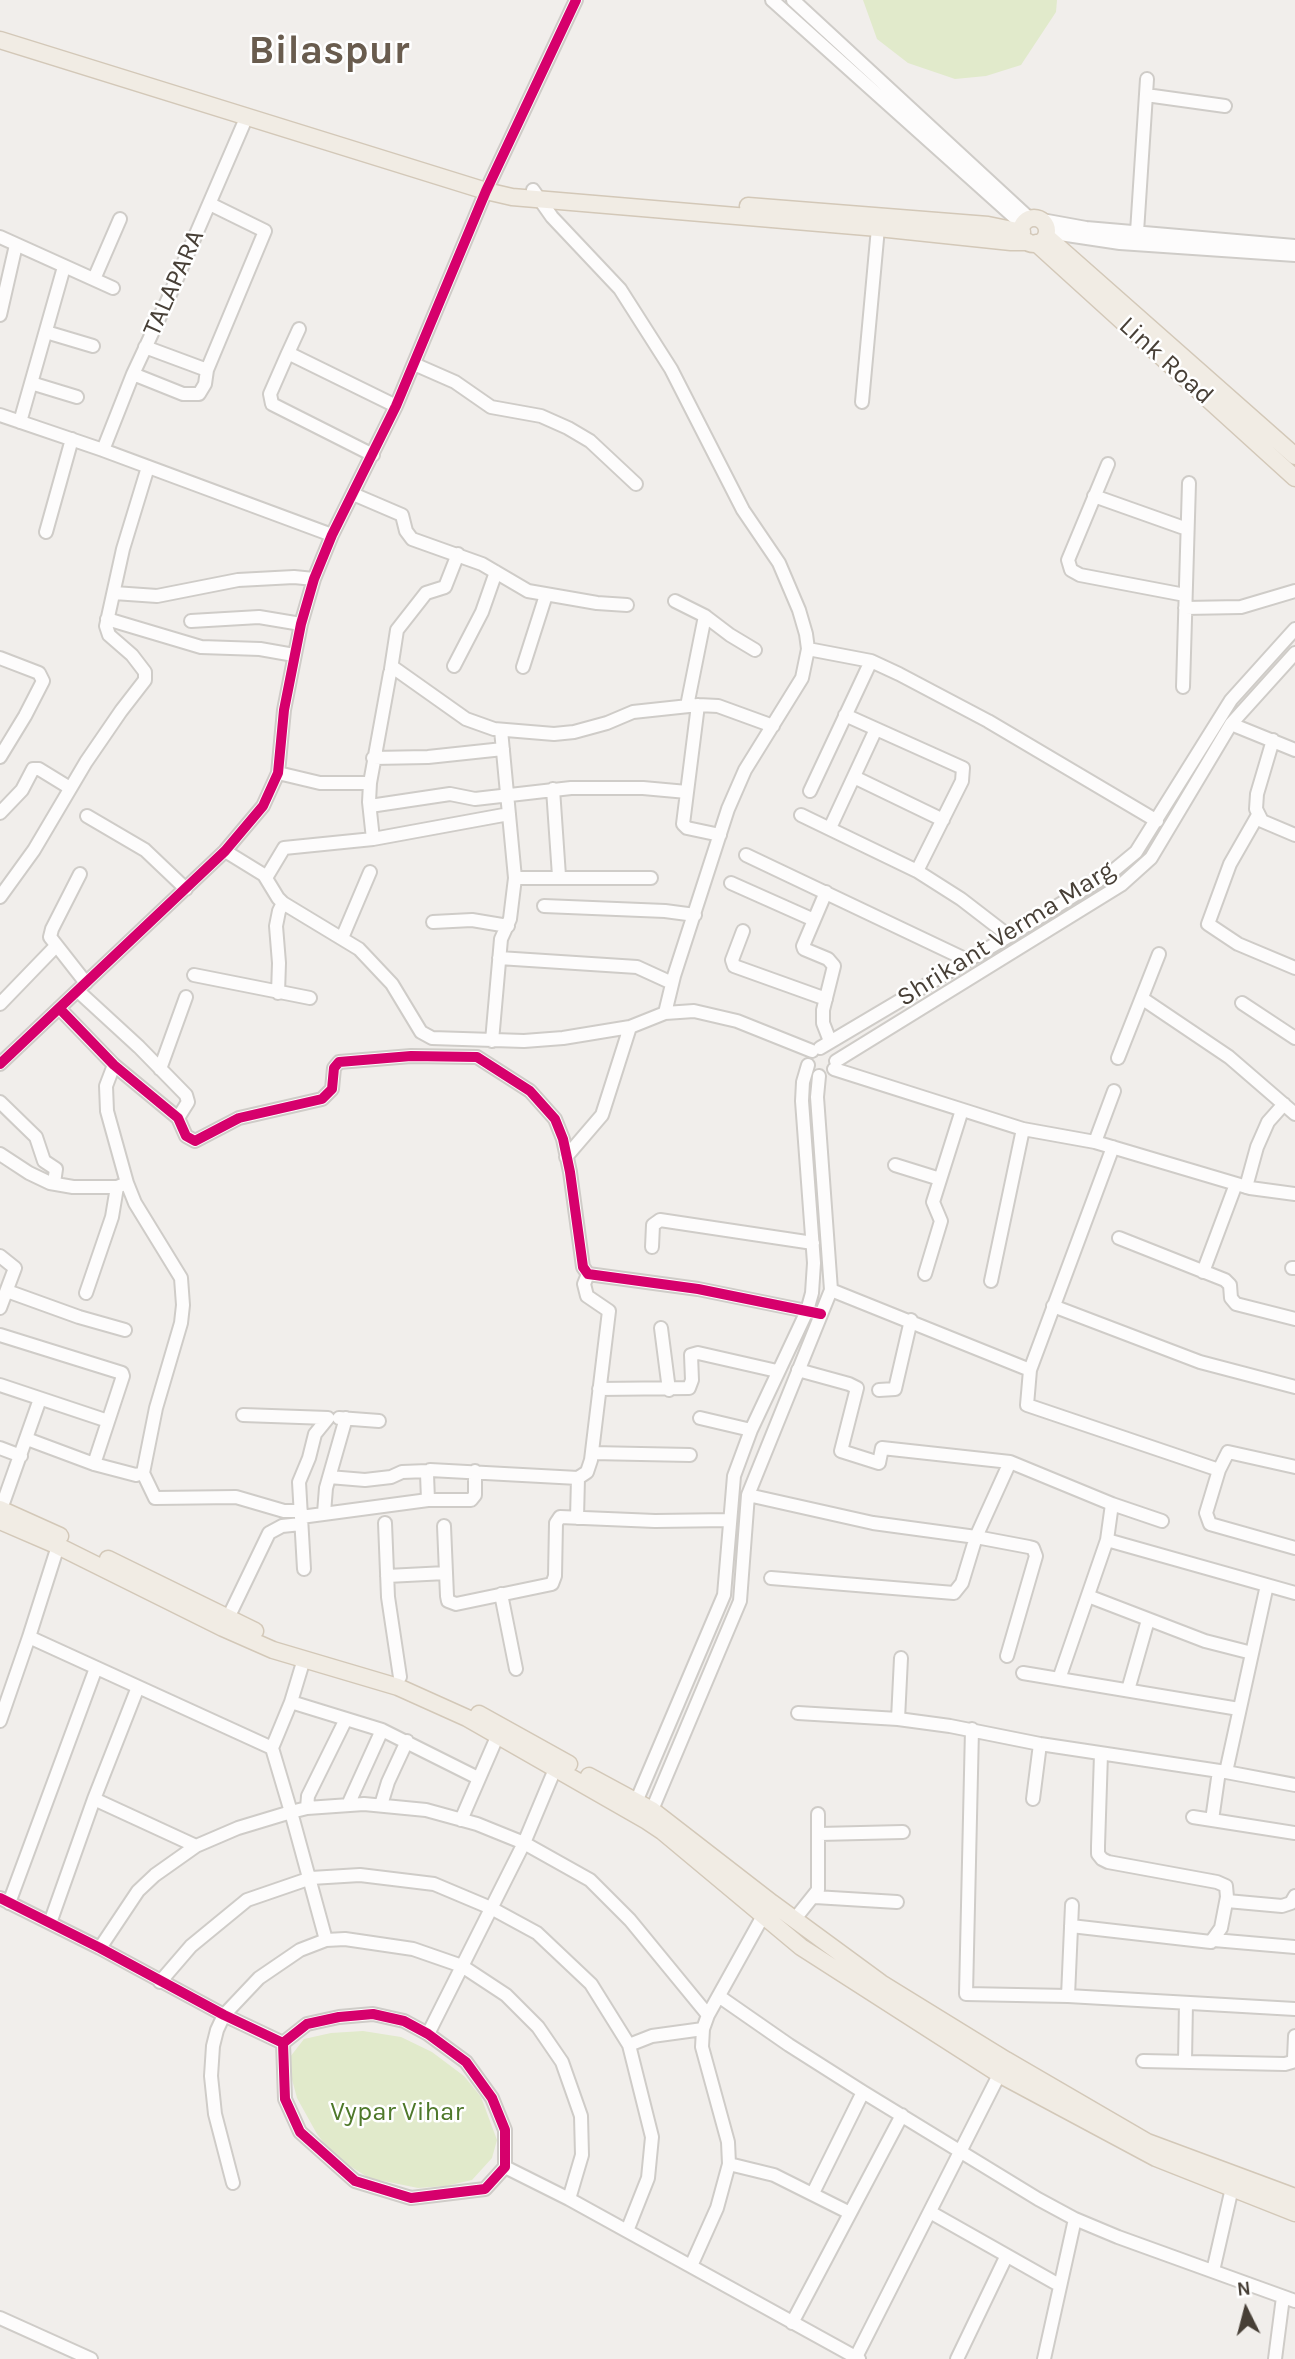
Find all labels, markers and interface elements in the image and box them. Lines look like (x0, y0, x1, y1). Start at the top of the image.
district label: Bilaspur (249, 28, 409, 76)
street label: TALAPARA (137, 225, 211, 341)
street label: Link Road (1112, 311, 1220, 411)
street label: Shrikant Verma Marg (892, 854, 1120, 1014)
park label: Vypar Vihar (330, 2097, 464, 2129)
north arrow (1211, 2275, 1281, 2345)
text: N (1236, 2277, 1252, 2301)

